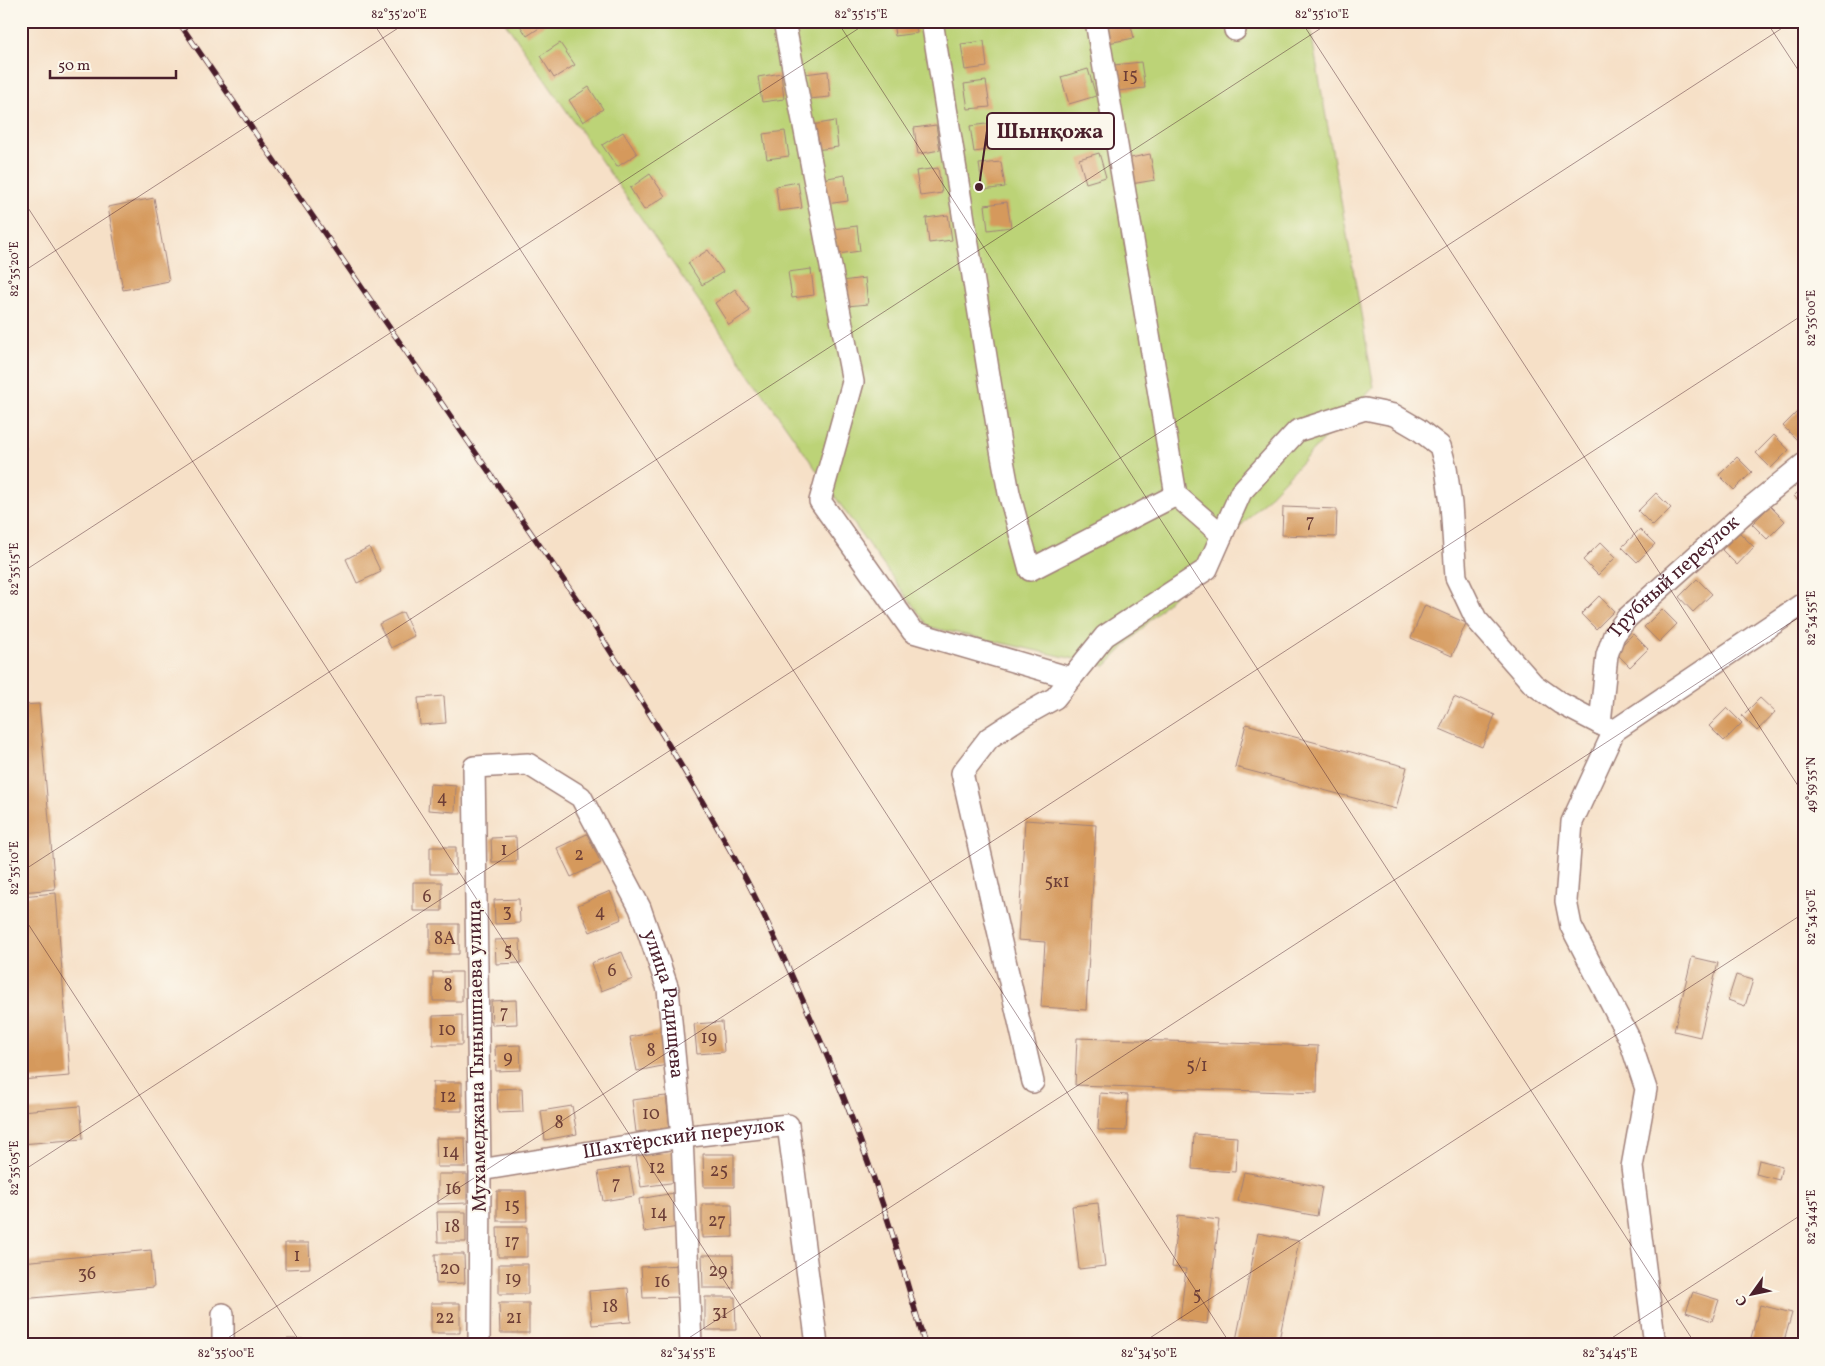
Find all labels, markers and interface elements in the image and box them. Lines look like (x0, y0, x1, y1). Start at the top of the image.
text: 82°35'20"E (371, 7, 427, 23)
text: 82°35'15"E (835, 7, 887, 23)
text: 82°35'10"E (1295, 7, 1349, 23)
scale bar (50, 48, 176, 80)
text: 50 m (58, 56, 90, 77)
house number: 15 (1122, 64, 1138, 89)
callout: Шынқожа (987, 113, 1114, 149)
text: Шынқожа (996, 118, 1104, 147)
text: 82°35'20"E (7, 241, 23, 297)
text: 82°35'00"E (1804, 290, 1820, 346)
street label: Трубный переулок (1602, 509, 1746, 645)
house number: 7 (1306, 510, 1314, 535)
text: 82°35'15"E (7, 543, 23, 595)
text: 82°34'55"E (1804, 591, 1820, 646)
text: 49°59'35"N (1804, 757, 1820, 813)
house number: 4 (437, 786, 447, 811)
house number: 1 (501, 838, 507, 863)
text: 82°35'10"E (7, 841, 23, 895)
house number: 2 (574, 843, 584, 868)
house number: 5к1 (1044, 870, 1070, 895)
house number: 6 (422, 885, 432, 910)
text: 82°34'50"E (1804, 889, 1820, 945)
street label: Мухамеджана Тынышпаева улица (461, 899, 495, 1213)
house number: 3 (502, 900, 512, 925)
house number: 4 (595, 900, 605, 925)
street label: улица Радищева (635, 926, 690, 1080)
house number: 8А (434, 927, 456, 952)
house number: 5 (504, 939, 512, 964)
house number: 6 (607, 959, 617, 984)
house number: 8 (443, 974, 453, 999)
house number: 7 (500, 1001, 508, 1026)
house number: 10 (438, 1018, 456, 1043)
house number: 19 (701, 1026, 717, 1051)
house number: 8 (646, 1039, 656, 1064)
house number: 9 (503, 1046, 513, 1071)
house number: 5/1 (1186, 1054, 1208, 1079)
house number: 12 (440, 1085, 456, 1110)
house number: 10 (642, 1102, 660, 1127)
house number: 8 (554, 1111, 564, 1136)
street label: Шахтёрский переулок (580, 1111, 786, 1167)
text: 82°35'05"E (7, 1140, 23, 1196)
house number: 14 (442, 1140, 460, 1165)
house number: 12 (649, 1156, 665, 1181)
house number: 25 (710, 1159, 728, 1184)
house number: 7 (612, 1172, 620, 1197)
house number: 16 (445, 1177, 461, 1202)
text: 82°34'45"E (1804, 1189, 1820, 1245)
house number: 15 (504, 1194, 520, 1219)
house number: 14 (650, 1201, 668, 1226)
house number: 27 (708, 1209, 726, 1234)
house number: 18 (444, 1215, 460, 1240)
house number: 17 (504, 1230, 520, 1255)
house number: 1 (294, 1244, 300, 1269)
house number: 20 (440, 1257, 460, 1282)
house number: 29 (709, 1259, 727, 1284)
house number: 36 (78, 1262, 96, 1287)
house number: 19 (505, 1267, 521, 1292)
north arrow (1728, 1268, 1778, 1318)
house number: 16 (654, 1270, 670, 1295)
house number: 5 (1193, 1283, 1201, 1308)
text: С (1732, 1291, 1753, 1309)
house number: 18 (602, 1295, 618, 1320)
house number: 31 (712, 1301, 728, 1326)
house number: 22 (435, 1306, 455, 1331)
house number: 21 (506, 1306, 522, 1331)
text: 82°35'00"E (198, 1346, 254, 1362)
text: 82°34'55"E (661, 1346, 716, 1362)
text: 82°34'50"E (1121, 1346, 1177, 1362)
text: 82°34'45"E (1582, 1346, 1638, 1362)

